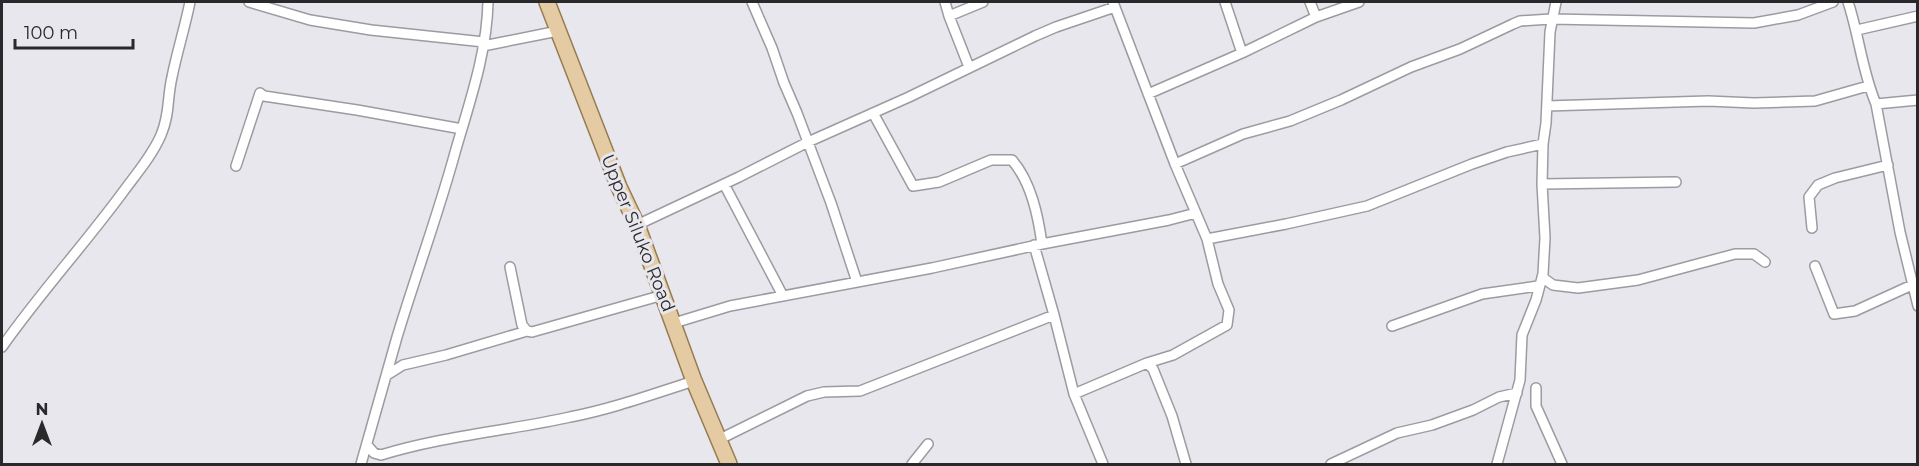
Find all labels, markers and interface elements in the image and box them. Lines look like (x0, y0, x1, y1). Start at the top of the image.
scale bar (15, 12, 134, 50)
text: 100 m (24, 22, 78, 44)
street label: Upper Siluko Road (596, 151, 680, 315)
north arrow (12, 394, 72, 454)
text: N (36, 400, 48, 419)

